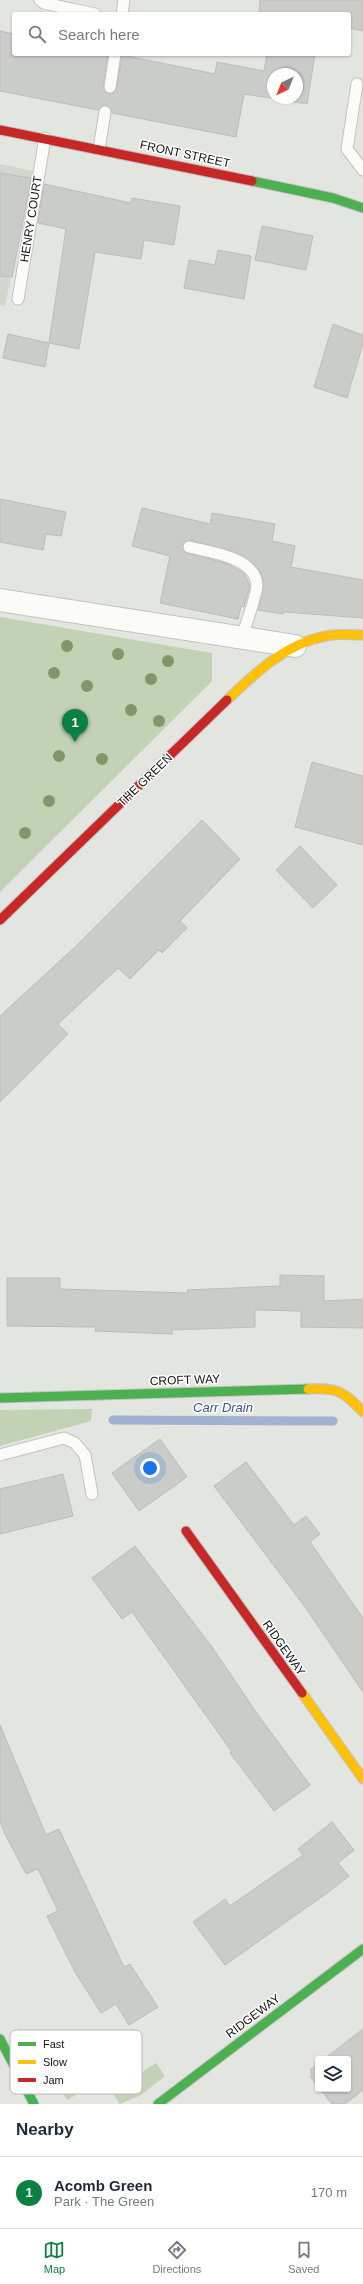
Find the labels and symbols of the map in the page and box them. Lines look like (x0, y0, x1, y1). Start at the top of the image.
north arrow (267, 68, 303, 104)
street label: FRONT STREET (139, 138, 232, 171)
street label: HENRY COURT (17, 174, 45, 263)
pin: 1 (62, 709, 88, 742)
street label: THE GREEN (115, 751, 175, 809)
street label: CROFT WAY (150, 1372, 220, 1388)
water label: Carr Drain (193, 1400, 253, 1415)
your location (140, 1458, 160, 1478)
street label: RIDGEWAY (260, 1618, 308, 1678)
street label: RIDGEWAY (223, 1991, 283, 2041)
legend (10, 2030, 142, 2094)
text: Fast (43, 2038, 64, 2050)
text: Slow (43, 2056, 67, 2068)
text: Jam (43, 2074, 64, 2086)

